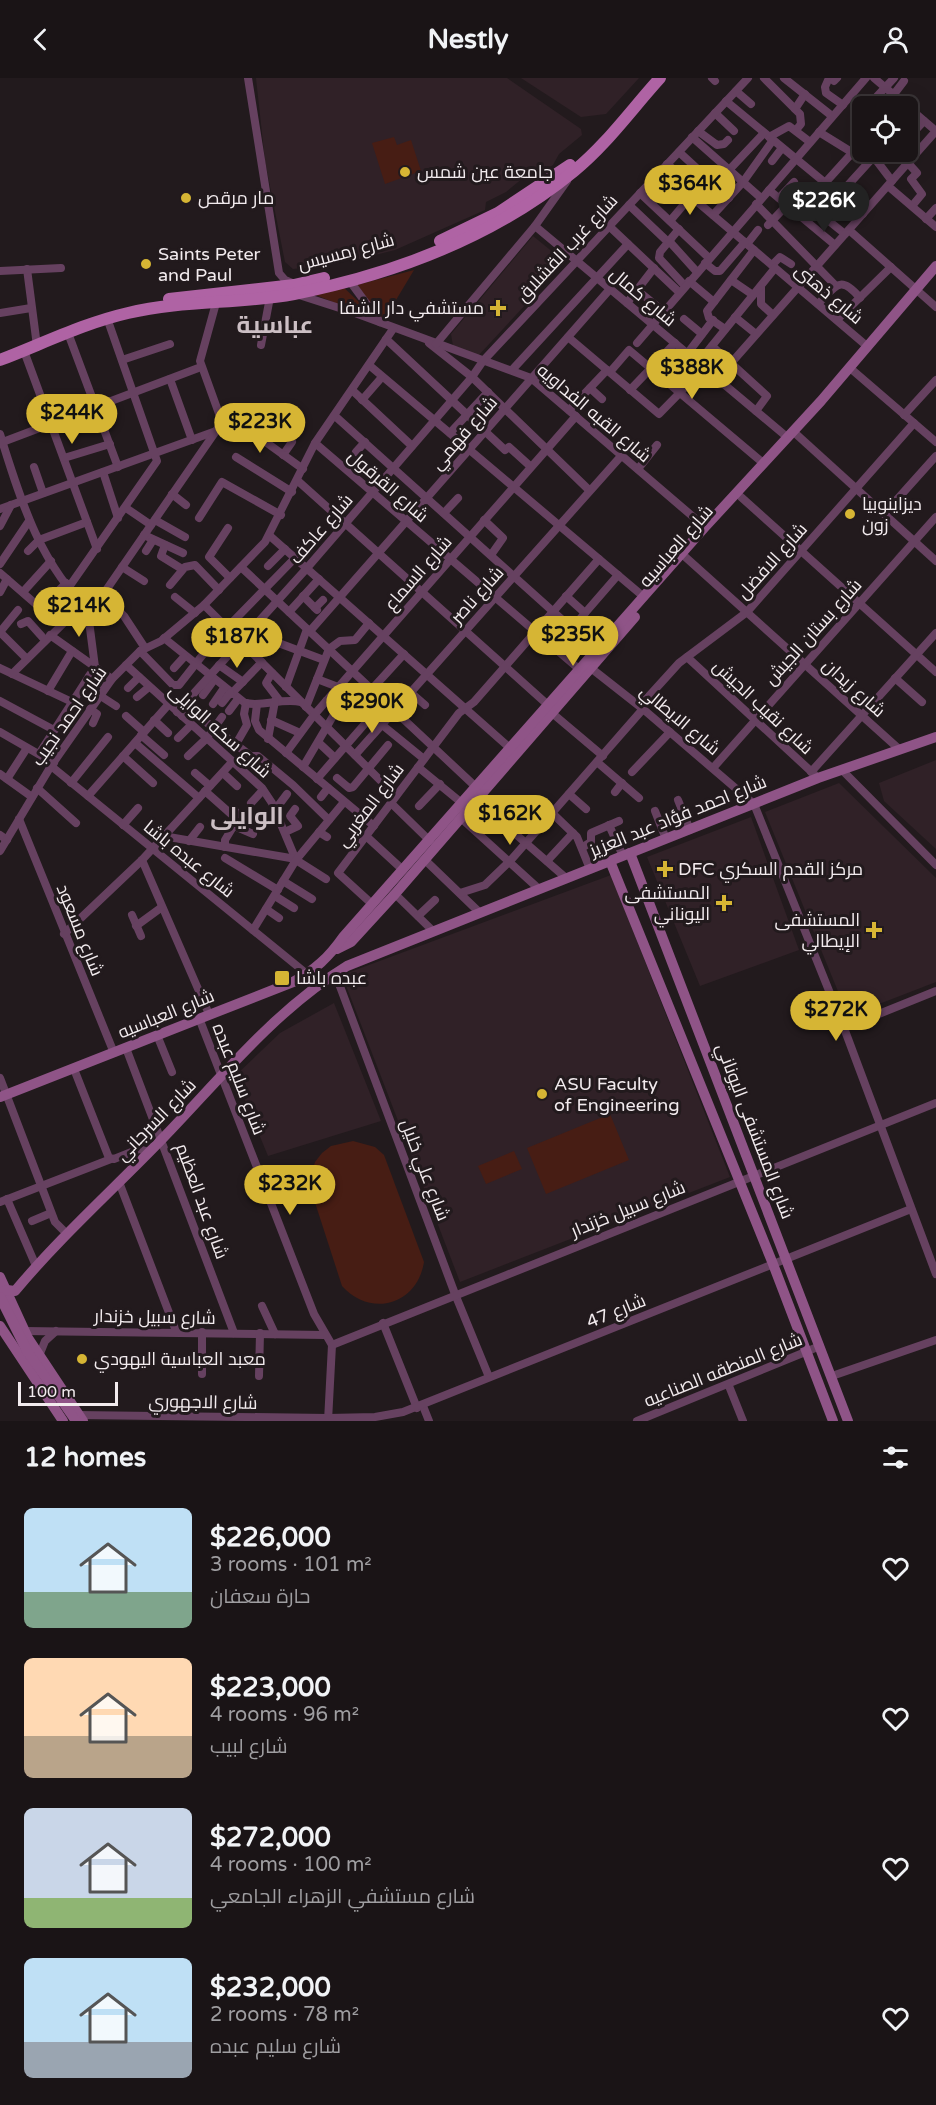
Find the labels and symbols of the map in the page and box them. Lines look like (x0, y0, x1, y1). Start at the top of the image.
place label: جامعة عين شمس (417, 161, 553, 183)
marker: جامعة عين شمس (398, 165, 412, 179)
pin: $364K (648, 165, 732, 216)
pin: $226K (782, 182, 866, 233)
place label: مار مرقص (198, 187, 274, 209)
street label: شارع غرب القشلاق (512, 190, 623, 307)
marker: مار مرقص (179, 191, 193, 205)
street label: شارع رمسيس (295, 229, 397, 276)
place label: Saints Peter and Paul (158, 243, 261, 286)
marker: Saints Peter and Paul (139, 257, 153, 271)
street label: شارع ذهنى (790, 259, 868, 330)
street label: شارع كمال (605, 263, 681, 332)
place label: مستشفي دار الشفا (339, 297, 484, 322)
marker: مستشفي دار الشفا (489, 299, 507, 317)
district label: عباسية (237, 311, 313, 340)
pin: $388K (650, 349, 734, 400)
street label: شارع القبه الفداويه (532, 359, 655, 468)
street label: شارع فهمي (426, 392, 504, 476)
pin: $244K (30, 394, 114, 445)
pin: $223K (218, 403, 302, 454)
street label: شارع القرقول (343, 445, 433, 528)
street label: شارع عاكف (285, 489, 358, 569)
place label: ديزاينوبيا زون (862, 493, 922, 536)
street label: شارع العباسيه (634, 500, 719, 592)
marker: ديزاينوبيا زون (843, 507, 857, 521)
street label: شارع الافضل (732, 518, 813, 604)
street label: شارع السماع (379, 531, 457, 616)
street label: شارع ناصر (445, 562, 509, 629)
street label: شارع بستان الجيش (759, 574, 867, 690)
pin: $214K (37, 587, 121, 638)
pin: $235K (531, 616, 615, 667)
pin: $187K (195, 618, 279, 669)
street label: شارع زيدان (817, 654, 890, 723)
street label: شارع نقيب الجيش (708, 655, 818, 760)
street label: شارع احمد نجيب (27, 662, 112, 771)
street label: شارع سكه الوايلى (164, 679, 276, 783)
street label: شارع الايطالي (633, 680, 725, 762)
pin: $290K (330, 683, 414, 734)
street label: شارع المغربي (331, 759, 411, 853)
street label: شارع احمد فؤاد عبد العزيز (585, 770, 770, 863)
pin: $162K (468, 795, 552, 846)
district label: الوايلى (210, 802, 284, 831)
street label: شارع عبده باشا (138, 816, 239, 903)
place label: DFC مركز القدم السكري (678, 858, 863, 883)
marker: DFC مركز القدم السكري (656, 860, 674, 878)
street label: شارع مسعود (51, 881, 108, 980)
place label: المستشفى اليوناني (624, 882, 710, 928)
marker: المستشفى اليوناني (715, 894, 733, 912)
place label: المستشفى الإيطالي (774, 909, 860, 955)
marker: المستشفى الإيطالي (865, 921, 883, 939)
place label: عبده باشا (296, 967, 367, 989)
marker: عبده باشا (273, 969, 291, 987)
street label: شارع العباسيه (115, 985, 218, 1044)
pin: $272K (794, 991, 878, 1042)
street label: شارع سليم عبده (207, 1020, 270, 1138)
street label: شارع المستشفى اليوناني (709, 1040, 799, 1223)
place label: ASU Faculty of Engineering (554, 1073, 680, 1116)
street label: شارع السرجاني (111, 1074, 203, 1168)
marker: ASU Faculty of Engineering (535, 1087, 549, 1101)
street label: شارع علي خليل (393, 1116, 454, 1225)
street label: شارع عبد العظيم (170, 1140, 233, 1262)
pin: $232K (248, 1165, 332, 1216)
street label: شارع سبيل خزندار (567, 1176, 689, 1243)
street label: شارع 47 (583, 1289, 649, 1334)
street label: شارع سبيل خزندار (93, 1305, 216, 1330)
street label: شارع المنطقه الصناعيه (641, 1328, 806, 1413)
place label: معبد العباسية اليهودي (94, 1348, 266, 1373)
marker: معبد العباسية اليهودي (75, 1352, 89, 1366)
scale bar (18, 1379, 118, 1406)
street label: شارع الاجهوري (148, 1390, 258, 1417)

